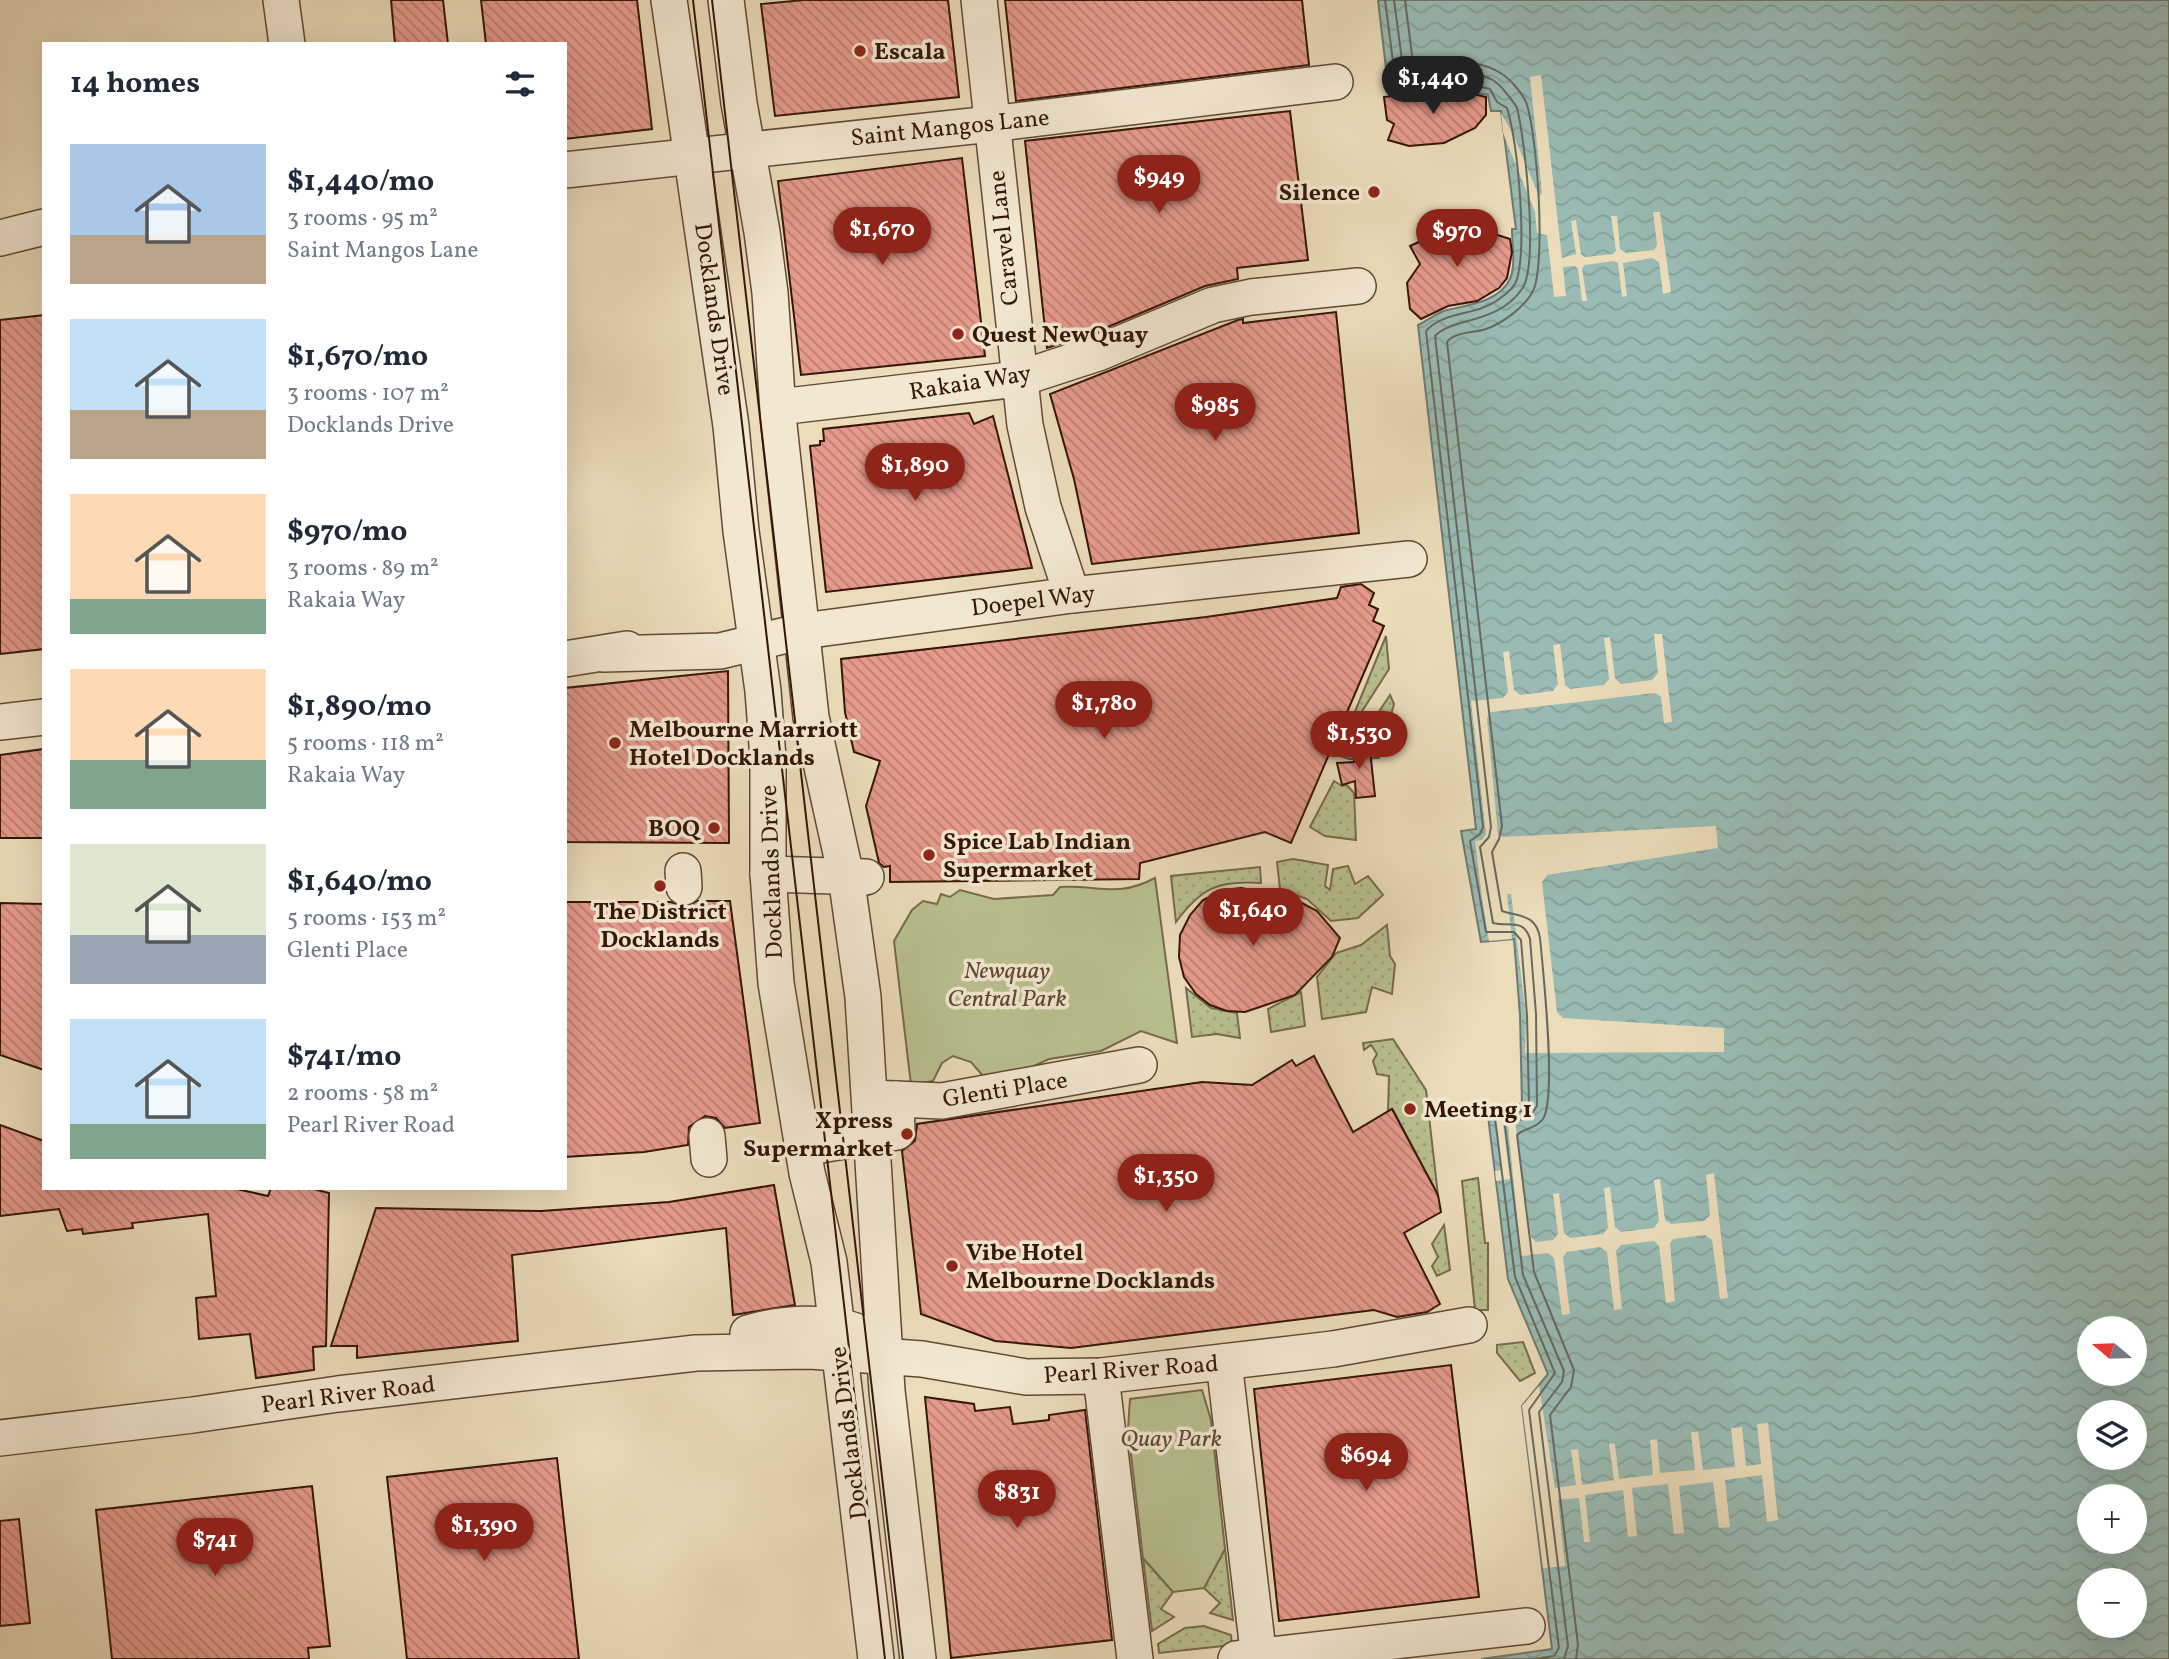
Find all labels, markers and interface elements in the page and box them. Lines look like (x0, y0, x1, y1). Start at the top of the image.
place label: Escala (874, 36, 946, 70)
marker: Escala (852, 43, 868, 59)
pin: $1,440 (1376, 57, 1490, 116)
text: 14 homes (70, 63, 200, 105)
text: $1,440 (1398, 63, 1468, 95)
icon: filters (501, 65, 539, 103)
street label: Saint Mangos Lane (849, 102, 1051, 156)
pin: $949 (1118, 156, 1200, 215)
text: $1,440/mo (287, 161, 434, 203)
text: $949 (1133, 162, 1185, 194)
street label: Caravel Lane (981, 168, 1029, 307)
icon: home (126, 172, 210, 256)
place label: Silence (1279, 177, 1360, 211)
marker: Silence (1366, 184, 1382, 200)
text: 3 rooms · 95 m² (287, 203, 438, 235)
pin: $1,670 (825, 208, 939, 267)
pin: $970 (1416, 210, 1498, 269)
text: $1,670 (849, 214, 915, 246)
text: $970 (1432, 216, 1482, 248)
street label: Docklands Drive (684, 221, 742, 398)
text: Saint Mangos Lane (287, 235, 478, 267)
place label: Quest NewQuay (972, 319, 1149, 353)
marker: Quest NewQuay (950, 326, 966, 342)
text: $1,670/mo (287, 336, 428, 378)
icon: home (126, 347, 210, 431)
street label: Rakaia Way (907, 358, 1034, 410)
text: 3 rooms · 107 m² (287, 378, 449, 410)
pin: $985 (1174, 384, 1256, 443)
text: $985 (1191, 390, 1239, 422)
text: Docklands Drive (287, 410, 454, 442)
pin: $1,890 (858, 444, 972, 503)
text: $1,890 (881, 450, 949, 482)
text: $970/mo (287, 511, 407, 553)
icon: home (126, 522, 210, 606)
text: 3 rooms · 89 m² (287, 553, 439, 585)
street label: Doepel Way (969, 578, 1097, 626)
text: Rakaia Way (287, 585, 405, 617)
pin: $1,780 (1047, 682, 1161, 741)
text: $1,890/mo (287, 686, 432, 728)
text: $1,780 (1071, 688, 1137, 720)
icon: home (126, 697, 210, 781)
pin: $1,530 (1302, 712, 1416, 771)
place label: Melbourne Marriott Hotel Docklands (629, 714, 858, 776)
text: $1,530 (1326, 718, 1392, 750)
text: 5 rooms · 118 m² (287, 728, 444, 760)
marker: Melbourne Marriott Hotel Docklands (607, 735, 623, 751)
text: Rakaia Way (287, 760, 405, 792)
street label: Docklands Drive (753, 784, 793, 960)
place label: BOQ (648, 813, 701, 847)
marker: BOQ (706, 820, 722, 836)
place label: Spice Lab Indian Supermarket (943, 826, 1131, 888)
marker: Spice Lab Indian Supermarket (921, 847, 937, 863)
text: $1,640/mo (287, 861, 432, 903)
icon: home (126, 872, 210, 956)
marker: The District Docklands (652, 878, 668, 894)
pin: $1,640 (1196, 888, 1310, 948)
text: $1,640 (1219, 895, 1287, 927)
place label: The District Docklands (593, 896, 727, 958)
text: 5 rooms · 153 m² (287, 903, 446, 935)
text: Glenti Place (287, 935, 408, 967)
park label: Newquay Central Park (947, 955, 1067, 1017)
text: $741/mo (287, 1036, 401, 1078)
icon: home (126, 1047, 210, 1131)
street label: Glenti Place (940, 1064, 1070, 1118)
text: 2 rooms · 58 m² (287, 1078, 438, 1110)
place label: Meeting 1 (1424, 1094, 1532, 1128)
marker: Meeting 1 (1402, 1101, 1418, 1117)
place label: Xpress Supermarket (743, 1105, 893, 1167)
text: Pearl River Road (287, 1110, 455, 1142)
marker: Xpress Supermarket (899, 1126, 915, 1142)
pin: $1,350 (1109, 1154, 1223, 1214)
text: $1,350 (1133, 1161, 1199, 1193)
place label: Vibe Hotel Melbourne Docklands (966, 1237, 1215, 1299)
marker: Vibe Hotel Melbourne Docklands (944, 1258, 960, 1274)
north arrow (2077, 1316, 2147, 1386)
map controls (2077, 1316, 2147, 1638)
street label: Docklands Drive (822, 1344, 877, 1521)
street label: Pearl River Road (1043, 1348, 1220, 1394)
street label: Pearl River Road (259, 1368, 437, 1424)
button: layers (2077, 1400, 2147, 1470)
park label: Quay Park (1120, 1423, 1222, 1457)
pin: $694 (1325, 1434, 1407, 1493)
text: $694 (1340, 1440, 1392, 1472)
pin: $831 (976, 1470, 1058, 1530)
text: $831 (994, 1477, 1040, 1509)
button: + (2077, 1484, 2147, 1554)
pin: $1,390 (427, 1504, 541, 1563)
text: $1,390 (451, 1510, 517, 1542)
pin: $741 (174, 1518, 256, 1578)
text: $741 (192, 1525, 238, 1557)
button: − (2077, 1568, 2147, 1638)

